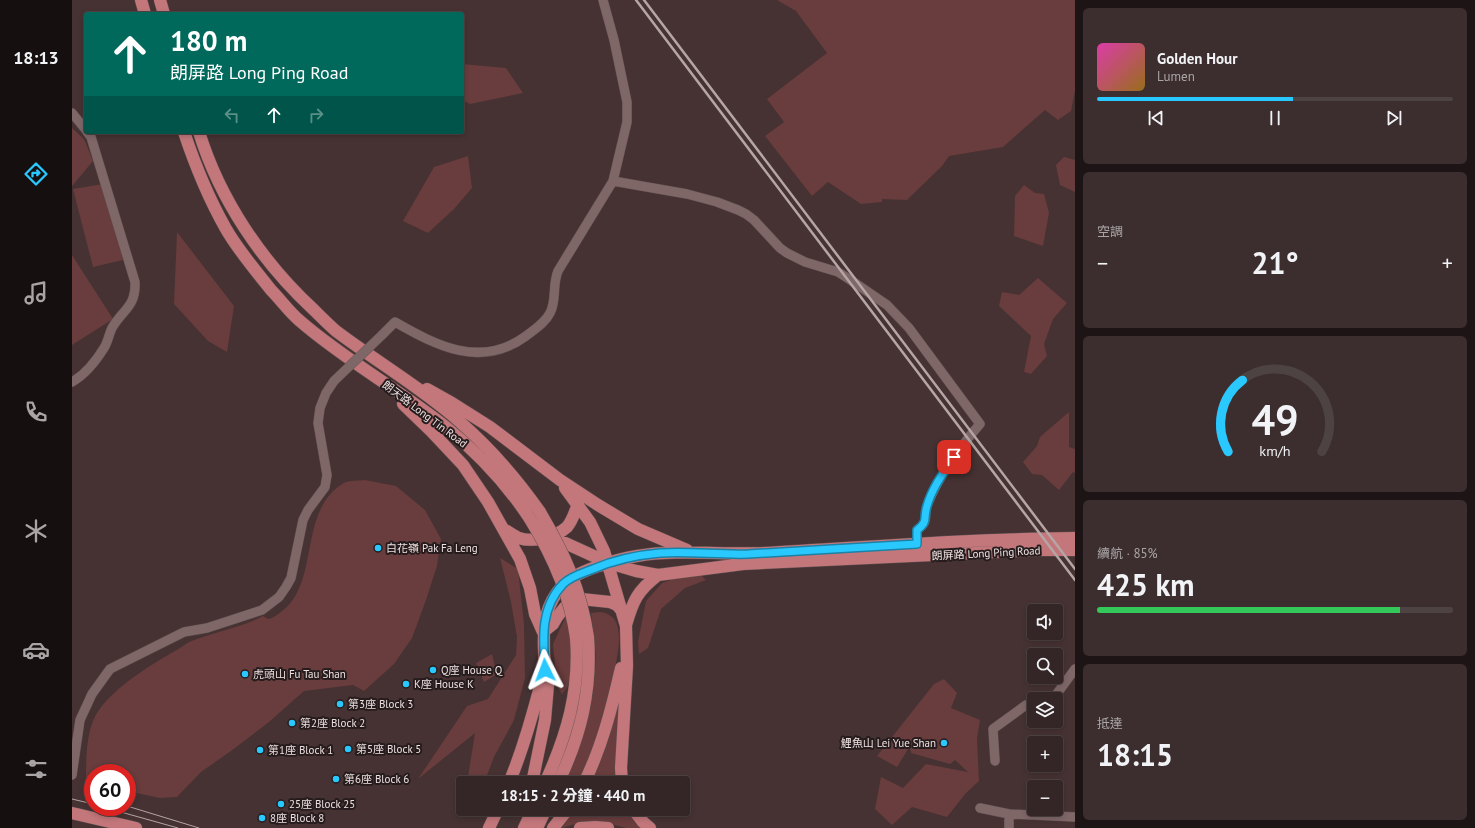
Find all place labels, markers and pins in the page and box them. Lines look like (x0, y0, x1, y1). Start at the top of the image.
pin (937, 440, 971, 474)
place label: 白花嶺 Pak Fa Leng (386, 541, 478, 555)
marker: 白花嶺 Pak Fa Leng (373, 543, 383, 553)
place label: Q座 House Q (441, 663, 503, 677)
marker: Q座 House Q (428, 665, 438, 675)
place label: 虎頭山 Fu Tau Shan (253, 667, 346, 681)
marker: 虎頭山 Fu Tau Shan (240, 669, 250, 679)
place label: K座 House K (414, 677, 474, 691)
marker: K座 House K (401, 679, 411, 689)
place label: 第3座 Block 3 (348, 697, 413, 711)
marker: 第3座 Block 3 (335, 699, 345, 709)
place label: 第2座 Block 2 (300, 716, 365, 730)
marker: 第2座 Block 2 (287, 718, 297, 728)
place label: 鯉魚山 Lei Yue Shan (841, 736, 936, 750)
marker: 鯉魚山 Lei Yue Shan (939, 738, 949, 748)
place label: 第5座 Block 5 (356, 742, 421, 756)
place label: 第1座 Block 1 (268, 743, 333, 757)
marker: 第5座 Block 5 (343, 744, 353, 754)
marker: 第1座 Block 1 (255, 745, 265, 755)
place label: 第6座 Block 6 (344, 772, 409, 786)
marker: 第6座 Block 6 (331, 774, 341, 784)
place label: 25座 Block 25 (289, 797, 355, 811)
marker: 25座 Block 25 (276, 799, 286, 809)
place label: 8座 Block 8 (270, 811, 324, 825)
marker: 8座 Block 8 (257, 813, 267, 823)

